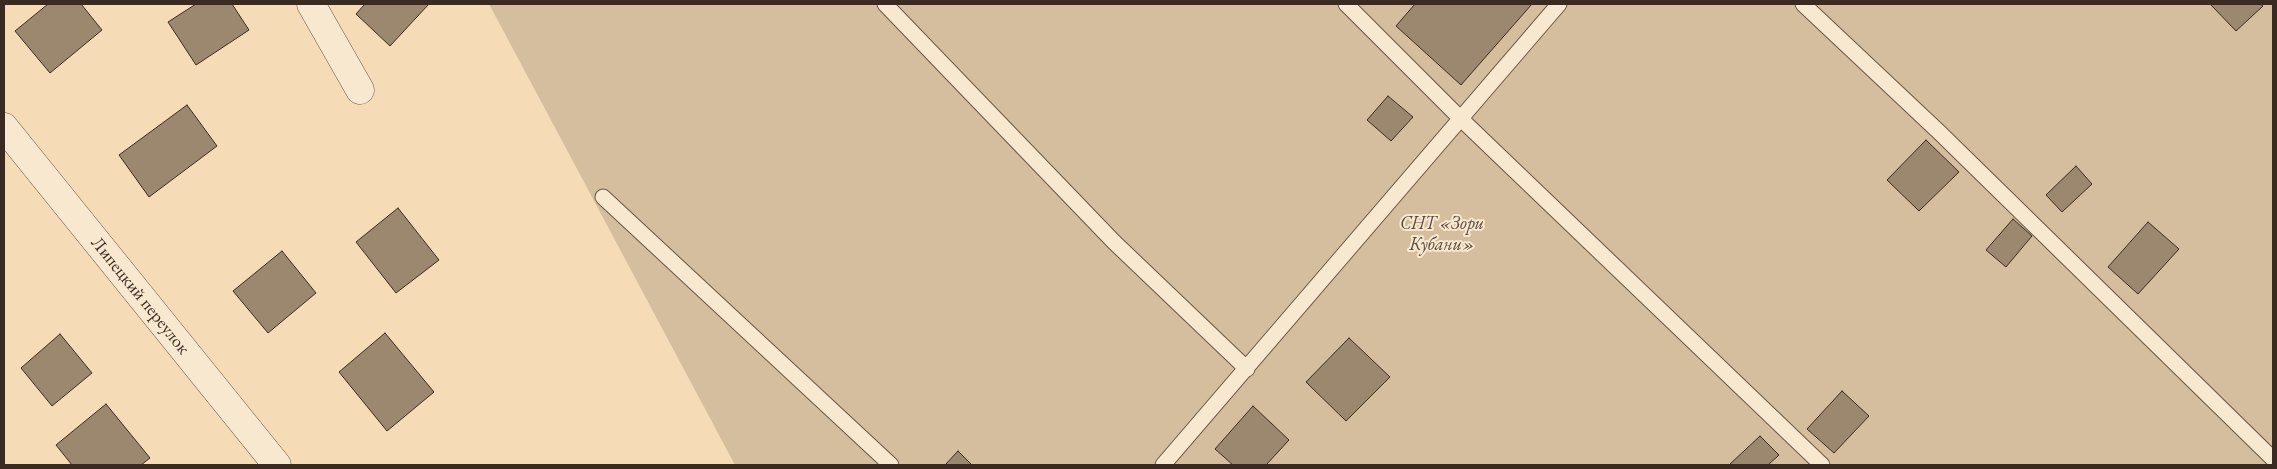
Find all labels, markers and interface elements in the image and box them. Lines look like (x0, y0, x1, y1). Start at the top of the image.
park label: СНТ «Зори Кубани» (1400, 213, 1484, 255)
street label: Липецкий переулок (86, 233, 194, 359)

